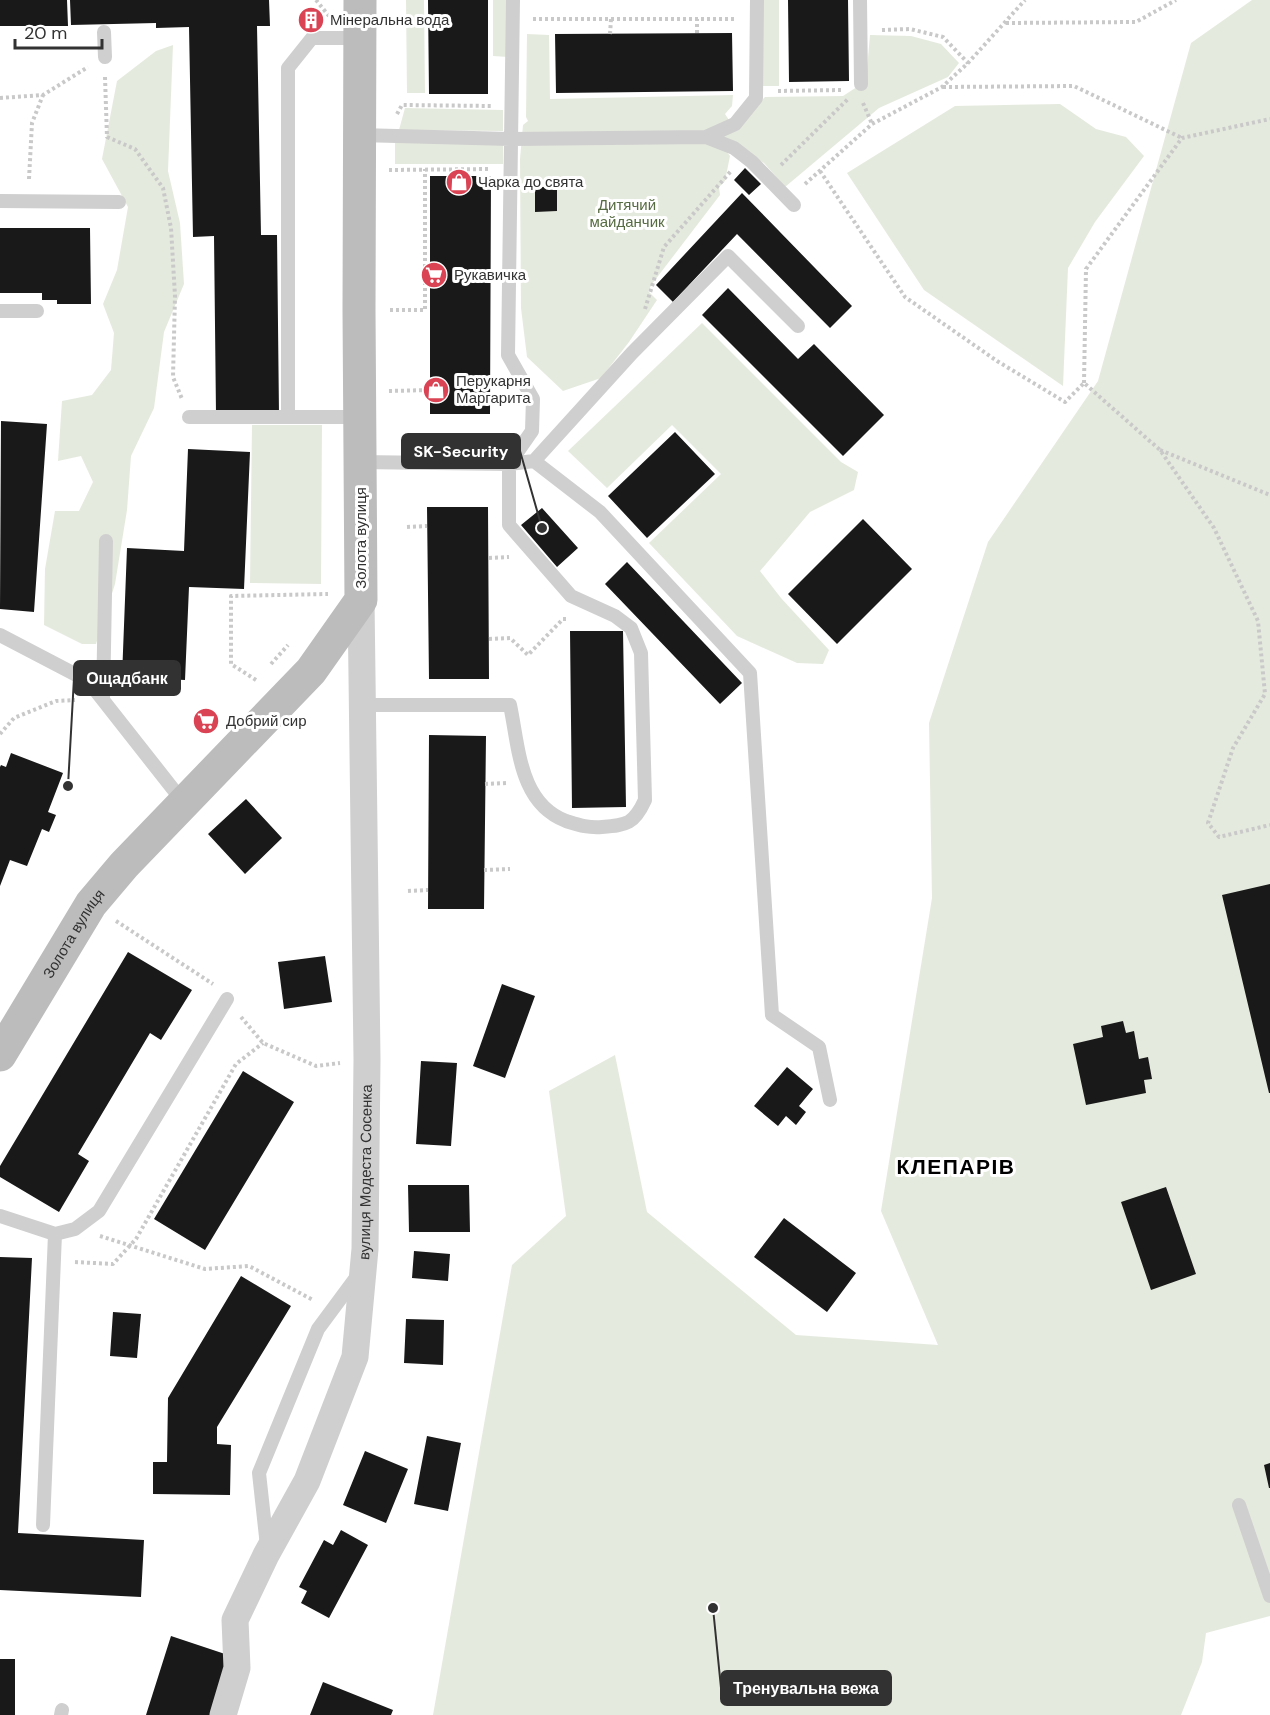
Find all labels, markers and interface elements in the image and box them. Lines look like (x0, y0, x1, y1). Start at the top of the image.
building icon: Мінеральна вода (296, 5, 326, 35)
place label: Мінеральна вода (330, 10, 450, 30)
scale bar (15, 12, 102, 50)
text: 20 m (24, 21, 67, 45)
shop icon: Чарка до свята (444, 167, 474, 197)
place label: Чарка до свята (478, 172, 584, 192)
park label: Дитячий майданчик (589, 195, 665, 232)
supermarket icon: Рукавичка (419, 260, 449, 290)
place label: Рукавичка (454, 265, 527, 285)
place label: Перукарня Маргарита (456, 371, 531, 408)
shop icon: Перукарня Маргарита (421, 375, 451, 405)
callout: SK-Security (402, 434, 520, 468)
text: SK-Security (414, 441, 509, 462)
street label: Золота вулиця (351, 487, 371, 589)
callout: Ощадбанк (74, 661, 180, 695)
text: Ощадбанк (86, 668, 169, 689)
supermarket icon: Добрий сир (191, 706, 221, 736)
place label: Добрий сир (226, 711, 307, 731)
street label: Золота вулиця (38, 885, 109, 982)
street label: вулиця Модеста Сосенка (354, 1084, 377, 1261)
district label: КЛЕПАРІВ (897, 1153, 1015, 1181)
callout: Тренувальна вежа (721, 1671, 891, 1705)
text: Тренувальна вежа (733, 1678, 879, 1699)

